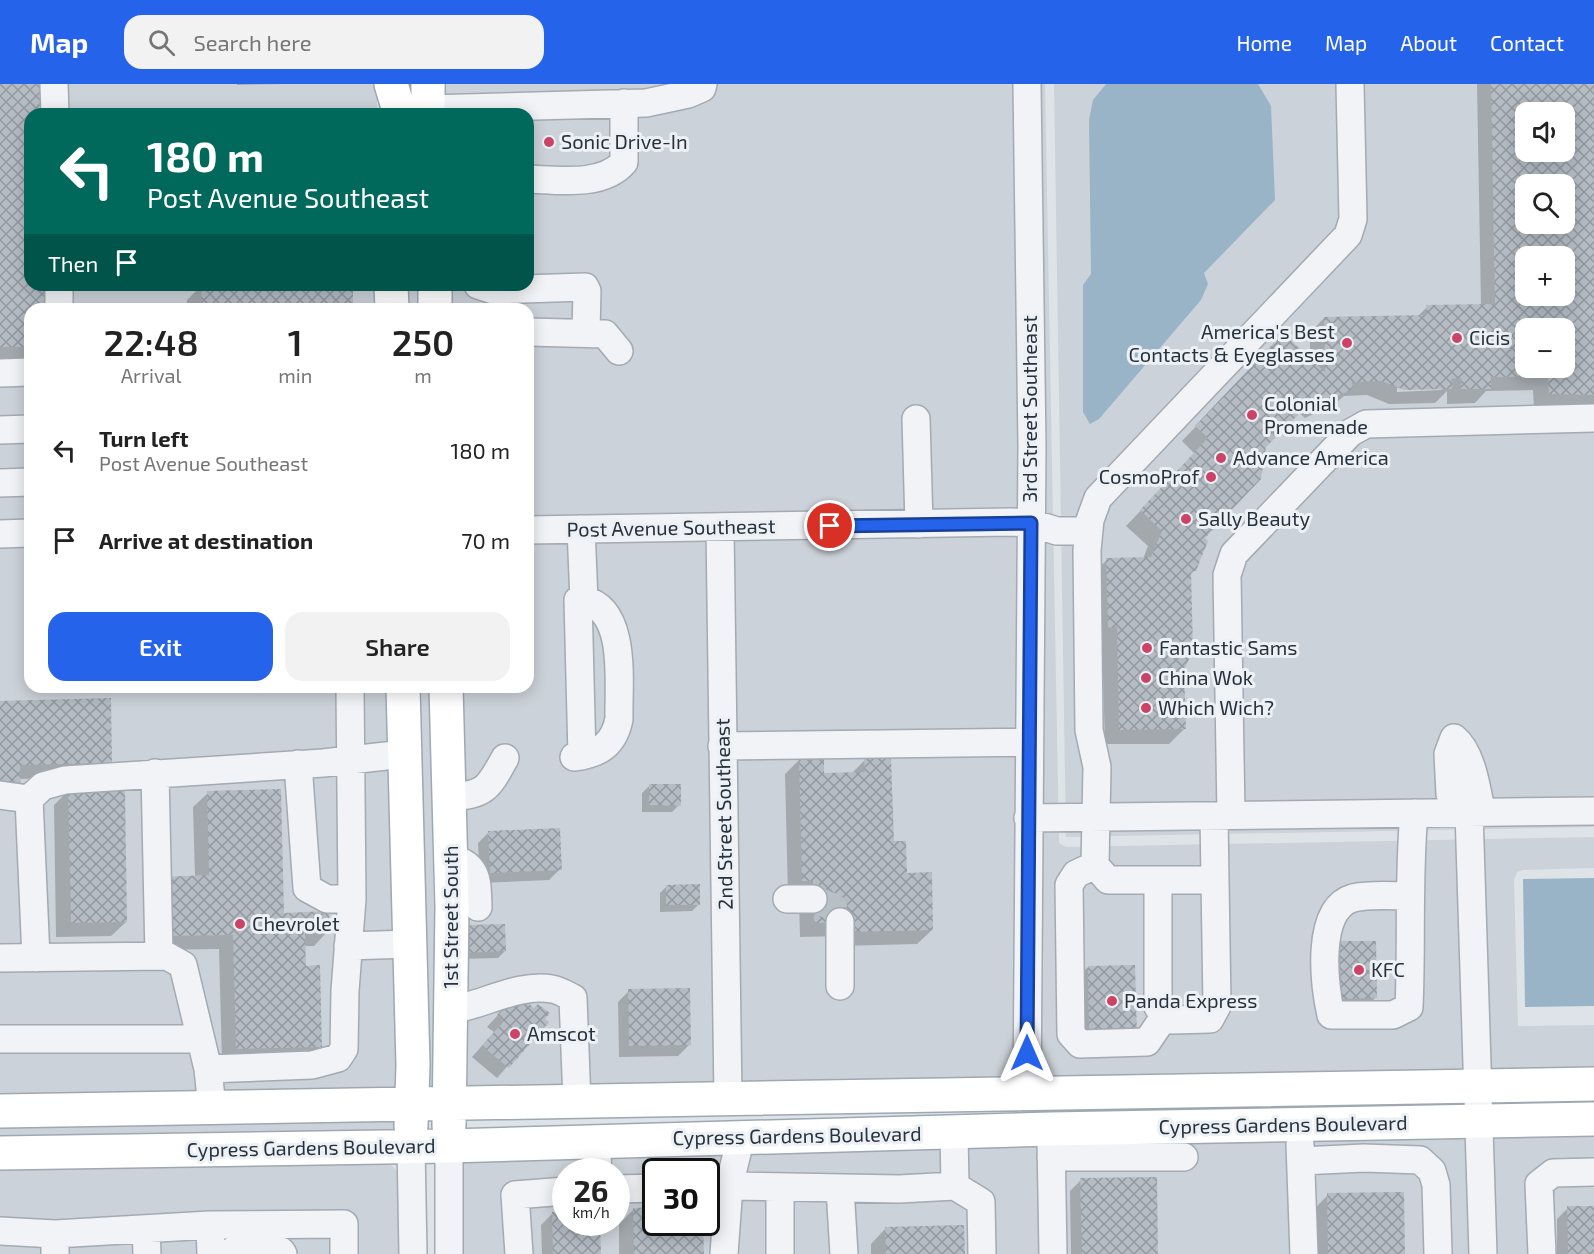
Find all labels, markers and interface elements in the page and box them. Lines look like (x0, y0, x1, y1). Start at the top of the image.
search box (124, 15, 544, 69)
text: Map (30, 25, 88, 59)
icon: search (145, 26, 178, 59)
text: Search here (193, 29, 312, 55)
text: Home (1236, 30, 1292, 55)
text: Map (1325, 30, 1367, 55)
text: About (1400, 30, 1457, 55)
text: Contact (1490, 30, 1564, 55)
map controls (1515, 102, 1575, 378)
button: sound (1515, 102, 1575, 162)
place label: Sonic Drive-In (561, 129, 688, 153)
text: 180 m (147, 130, 264, 180)
icon: left (48, 132, 126, 210)
marker: Sonic Drive-In (542, 135, 556, 149)
button: search (1515, 174, 1575, 234)
text: Post Avenue Southeast (147, 181, 429, 213)
icon: arrive (110, 246, 143, 279)
button: + (1515, 246, 1575, 306)
text: Then (48, 250, 98, 276)
street label: 3rd Street Southeast (1017, 315, 1041, 503)
button: − (1515, 318, 1575, 378)
place label: America's Best Contacts & Eyeglasses (1128, 319, 1335, 366)
text: 22:48 (104, 320, 199, 363)
text: 1 (288, 320, 303, 363)
text: 250 (392, 320, 454, 363)
place label: Cicis (1469, 325, 1510, 349)
marker: Cicis (1450, 331, 1464, 345)
marker: America's Best Contacts & Eyeglasses (1340, 336, 1354, 350)
text: Arrival (121, 363, 182, 387)
text: min (278, 363, 312, 387)
text: m (414, 363, 432, 387)
place label: Colonial Promenade (1264, 391, 1368, 438)
marker: Colonial Promenade (1245, 408, 1259, 422)
text: Turn left (99, 425, 188, 451)
icon: left (48, 434, 81, 467)
text: 180 m (450, 437, 510, 463)
place label: Advance America (1233, 445, 1389, 469)
text: Post Avenue Southeast (99, 451, 308, 475)
marker: Advance America (1214, 451, 1228, 465)
place label: CosmoProf (1099, 464, 1199, 488)
marker: CosmoProf (1204, 470, 1218, 484)
pin (804, 500, 855, 551)
place label: Sally Beauty (1198, 506, 1310, 530)
icon: arrive (813, 509, 846, 542)
marker: Sally Beauty (1179, 512, 1193, 526)
street label: Post Avenue Southeast (566, 513, 776, 541)
icon: arrive (48, 524, 81, 557)
text: Arrive at destination (99, 527, 313, 553)
text: 70 m (461, 527, 510, 553)
button: Exit (48, 612, 273, 681)
button: Share (285, 612, 510, 681)
place label: Fantastic Sams (1159, 635, 1297, 659)
marker: Fantastic Sams (1140, 641, 1154, 655)
place label: China Wok (1158, 665, 1253, 689)
marker: China Wok (1139, 671, 1153, 685)
place label: Which Wich? (1158, 695, 1274, 719)
marker: Which Wich? (1139, 701, 1153, 715)
street label: 2nd Street Southeast (709, 718, 737, 910)
street label: 1st Street South (438, 845, 462, 989)
place label: Chevrolet (252, 911, 340, 935)
marker: Chevrolet (233, 917, 247, 931)
place label: KFC (1371, 957, 1405, 981)
marker: KFC (1352, 963, 1366, 977)
place label: Panda Express (1124, 988, 1257, 1012)
marker: Panda Express (1105, 994, 1119, 1008)
place label: Amscot (527, 1021, 596, 1045)
position arrow (995, 1021, 1059, 1085)
marker: Amscot (508, 1027, 522, 1041)
street label: Cypress Gardens Boulevard (1158, 1110, 1408, 1138)
street label: Cypress Gardens Boulevard (672, 1121, 922, 1149)
street label: Cypress Gardens Boulevard (186, 1133, 436, 1161)
speed limit sign: 30 (642, 1158, 720, 1236)
text: 26 (573, 1172, 609, 1208)
text: km/h (572, 1203, 610, 1221)

